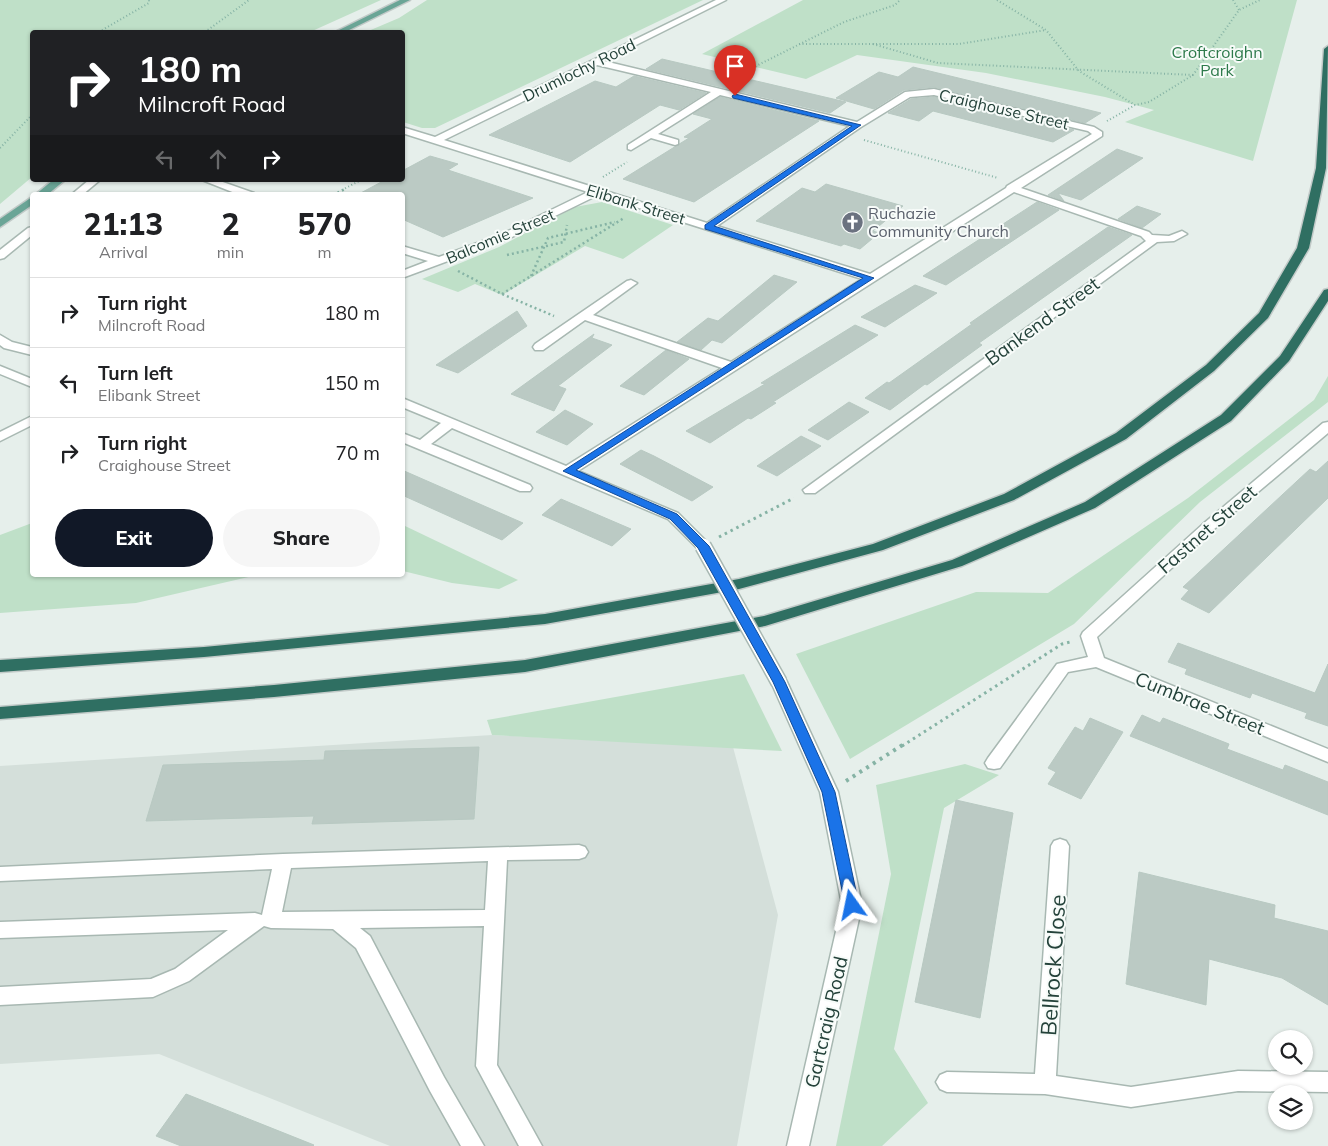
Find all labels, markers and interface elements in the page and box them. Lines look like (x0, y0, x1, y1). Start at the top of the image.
street label: Drumlochy Road (519, 34, 639, 106)
park label: Croftcroighn Park (1171, 42, 1263, 80)
pin (714, 45, 756, 96)
text: 180 m (138, 47, 242, 91)
icon: right (55, 50, 120, 115)
icon: arrive (721, 52, 749, 80)
street label: Craighouse Street (937, 84, 1071, 134)
text: Milncroft Road (138, 90, 286, 118)
icon: left (151, 145, 179, 173)
icon: ahead (204, 145, 232, 173)
icon: right (257, 145, 285, 173)
street label: Elibank Street (584, 179, 688, 229)
place label: Ruchazie Community Church (868, 203, 1009, 241)
street label: Balcomie Street (443, 204, 558, 268)
text: 21:13 (83, 205, 163, 243)
text: 2 (221, 205, 239, 243)
text: 570 (298, 205, 352, 243)
church icon: Ruchazie Community Church (840, 210, 864, 234)
text: Arrival (99, 242, 148, 262)
text: min (217, 242, 244, 262)
text: m (317, 242, 332, 262)
street label: Bankend Street (980, 271, 1104, 370)
text: Turn right (98, 291, 187, 315)
icon: right (55, 299, 83, 327)
text: 180 m (324, 301, 380, 325)
text: Milncroft Road (98, 315, 205, 335)
text: Turn left (98, 361, 173, 385)
icon: left (55, 369, 83, 397)
text: 150 m (324, 371, 380, 395)
text: Elibank Street (98, 385, 200, 405)
text: Turn right (98, 431, 187, 455)
icon: right (55, 439, 83, 467)
text: 70 m (336, 441, 380, 465)
text: Craighouse Street (98, 455, 231, 475)
street label: Fastnet Street (1153, 479, 1262, 579)
button: Exit (55, 509, 213, 567)
button: Share (223, 509, 380, 567)
street label: Cumbrae Street (1132, 666, 1269, 740)
position arrow (825, 878, 877, 930)
street label: Bellrock Close (1034, 893, 1072, 1037)
street label: Gartcraig Road (799, 954, 853, 1090)
map controls (1268, 1030, 1313, 1130)
button: search (1268, 1030, 1313, 1075)
button: layers (1268, 1085, 1313, 1130)

